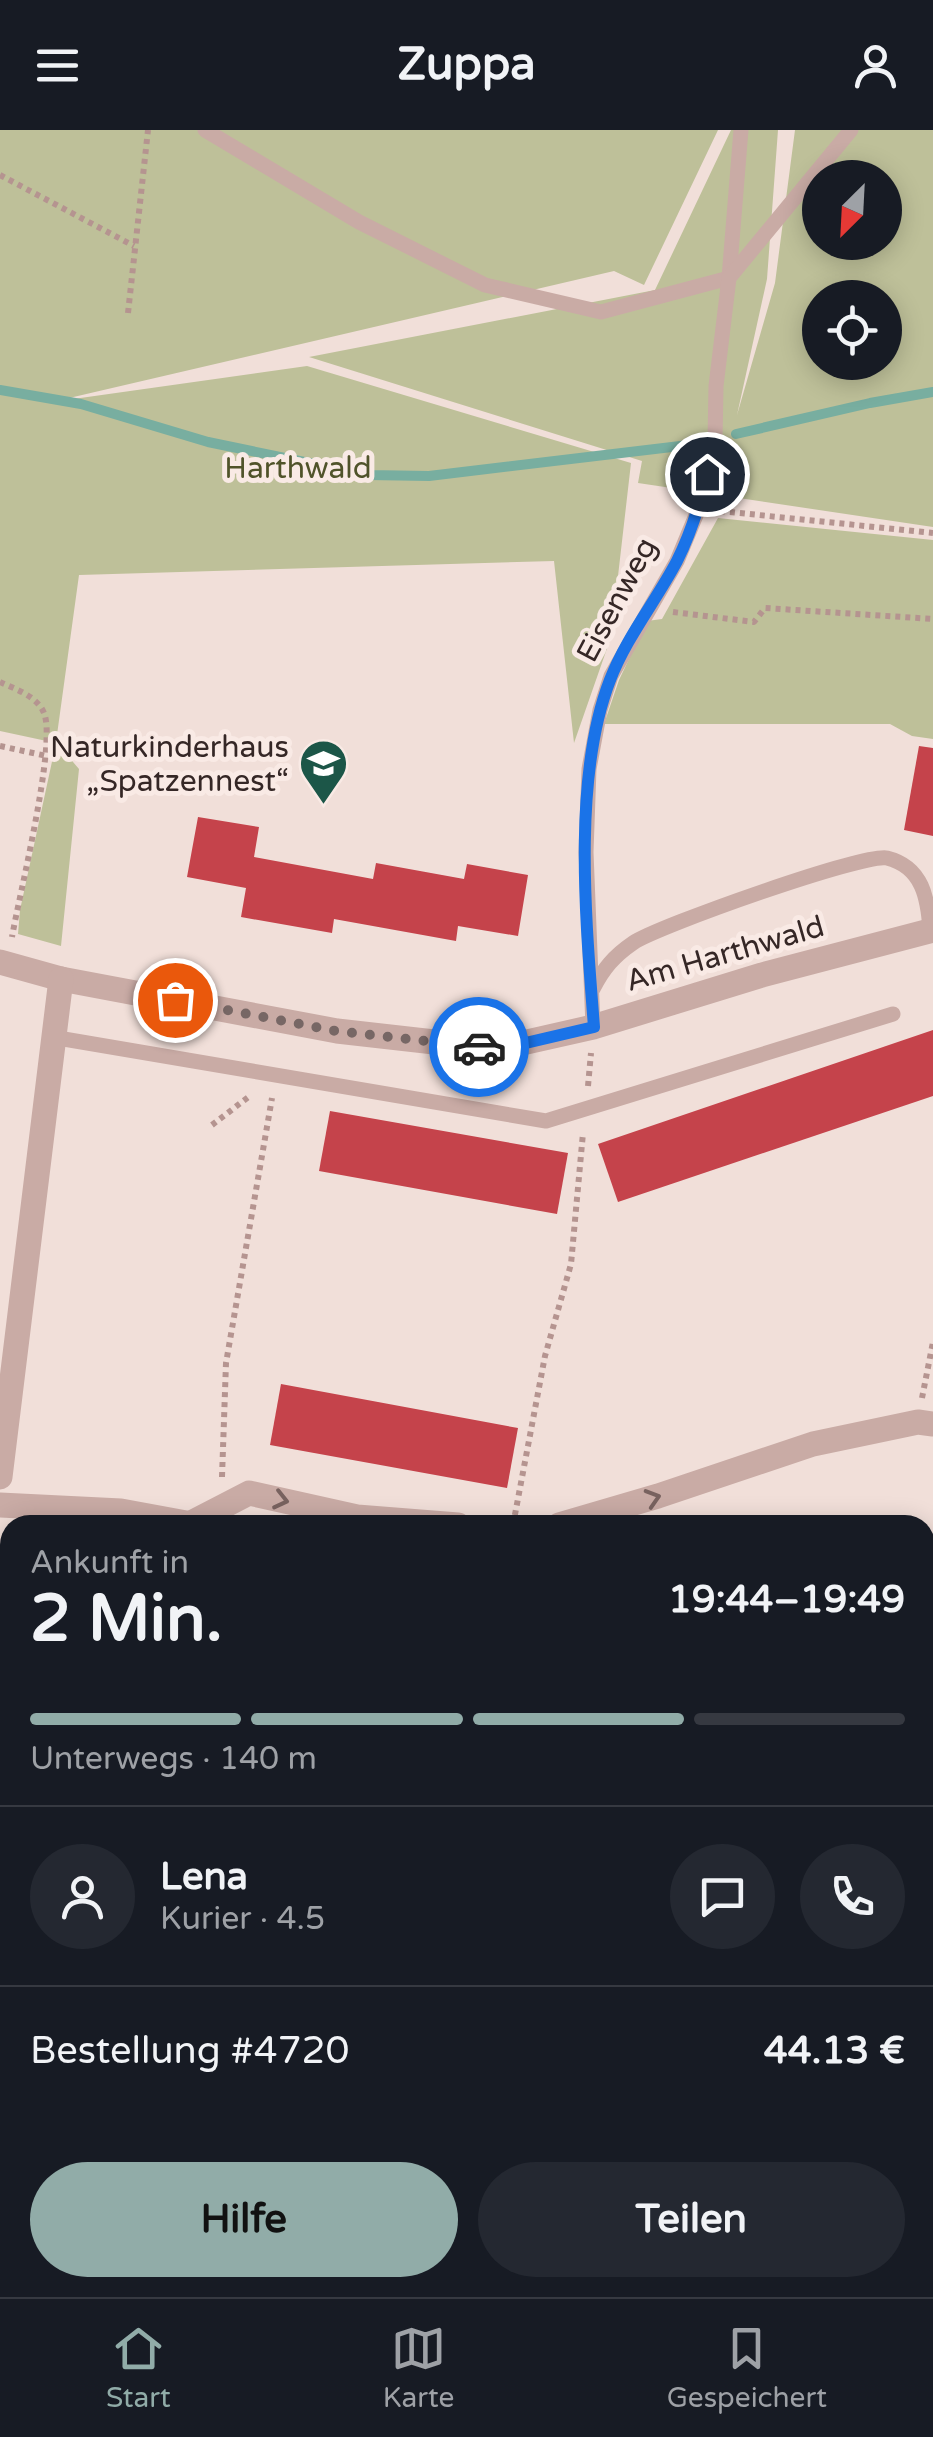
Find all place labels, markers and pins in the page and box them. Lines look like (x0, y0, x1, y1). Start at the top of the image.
pin (665, 432, 750, 517)
place label: Naturkinderhaus „Spatzennest“ (50, 729, 289, 800)
school or university icon: Naturkinderhaus „Spatzennest“ (298, 738, 350, 806)
pin (133, 958, 218, 1043)

